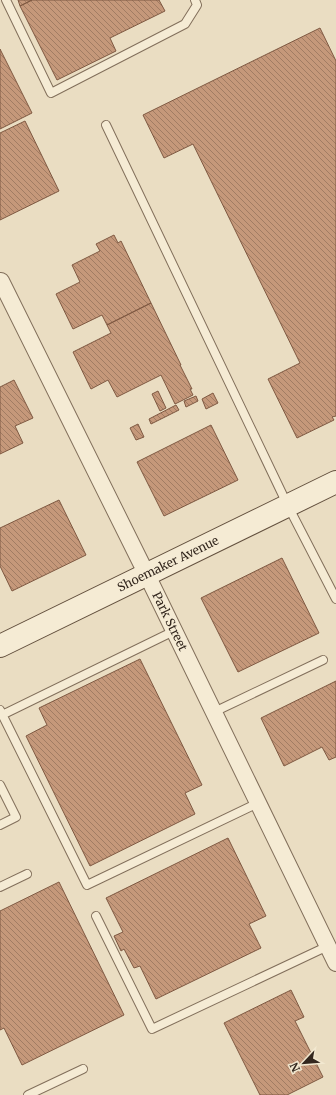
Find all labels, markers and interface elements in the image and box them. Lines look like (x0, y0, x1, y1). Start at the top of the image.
street label: Shoemaker Avenue (115, 532, 221, 595)
street label: Park Street (149, 589, 191, 654)
north arrow (284, 1043, 324, 1083)
text: N (287, 1060, 303, 1074)

